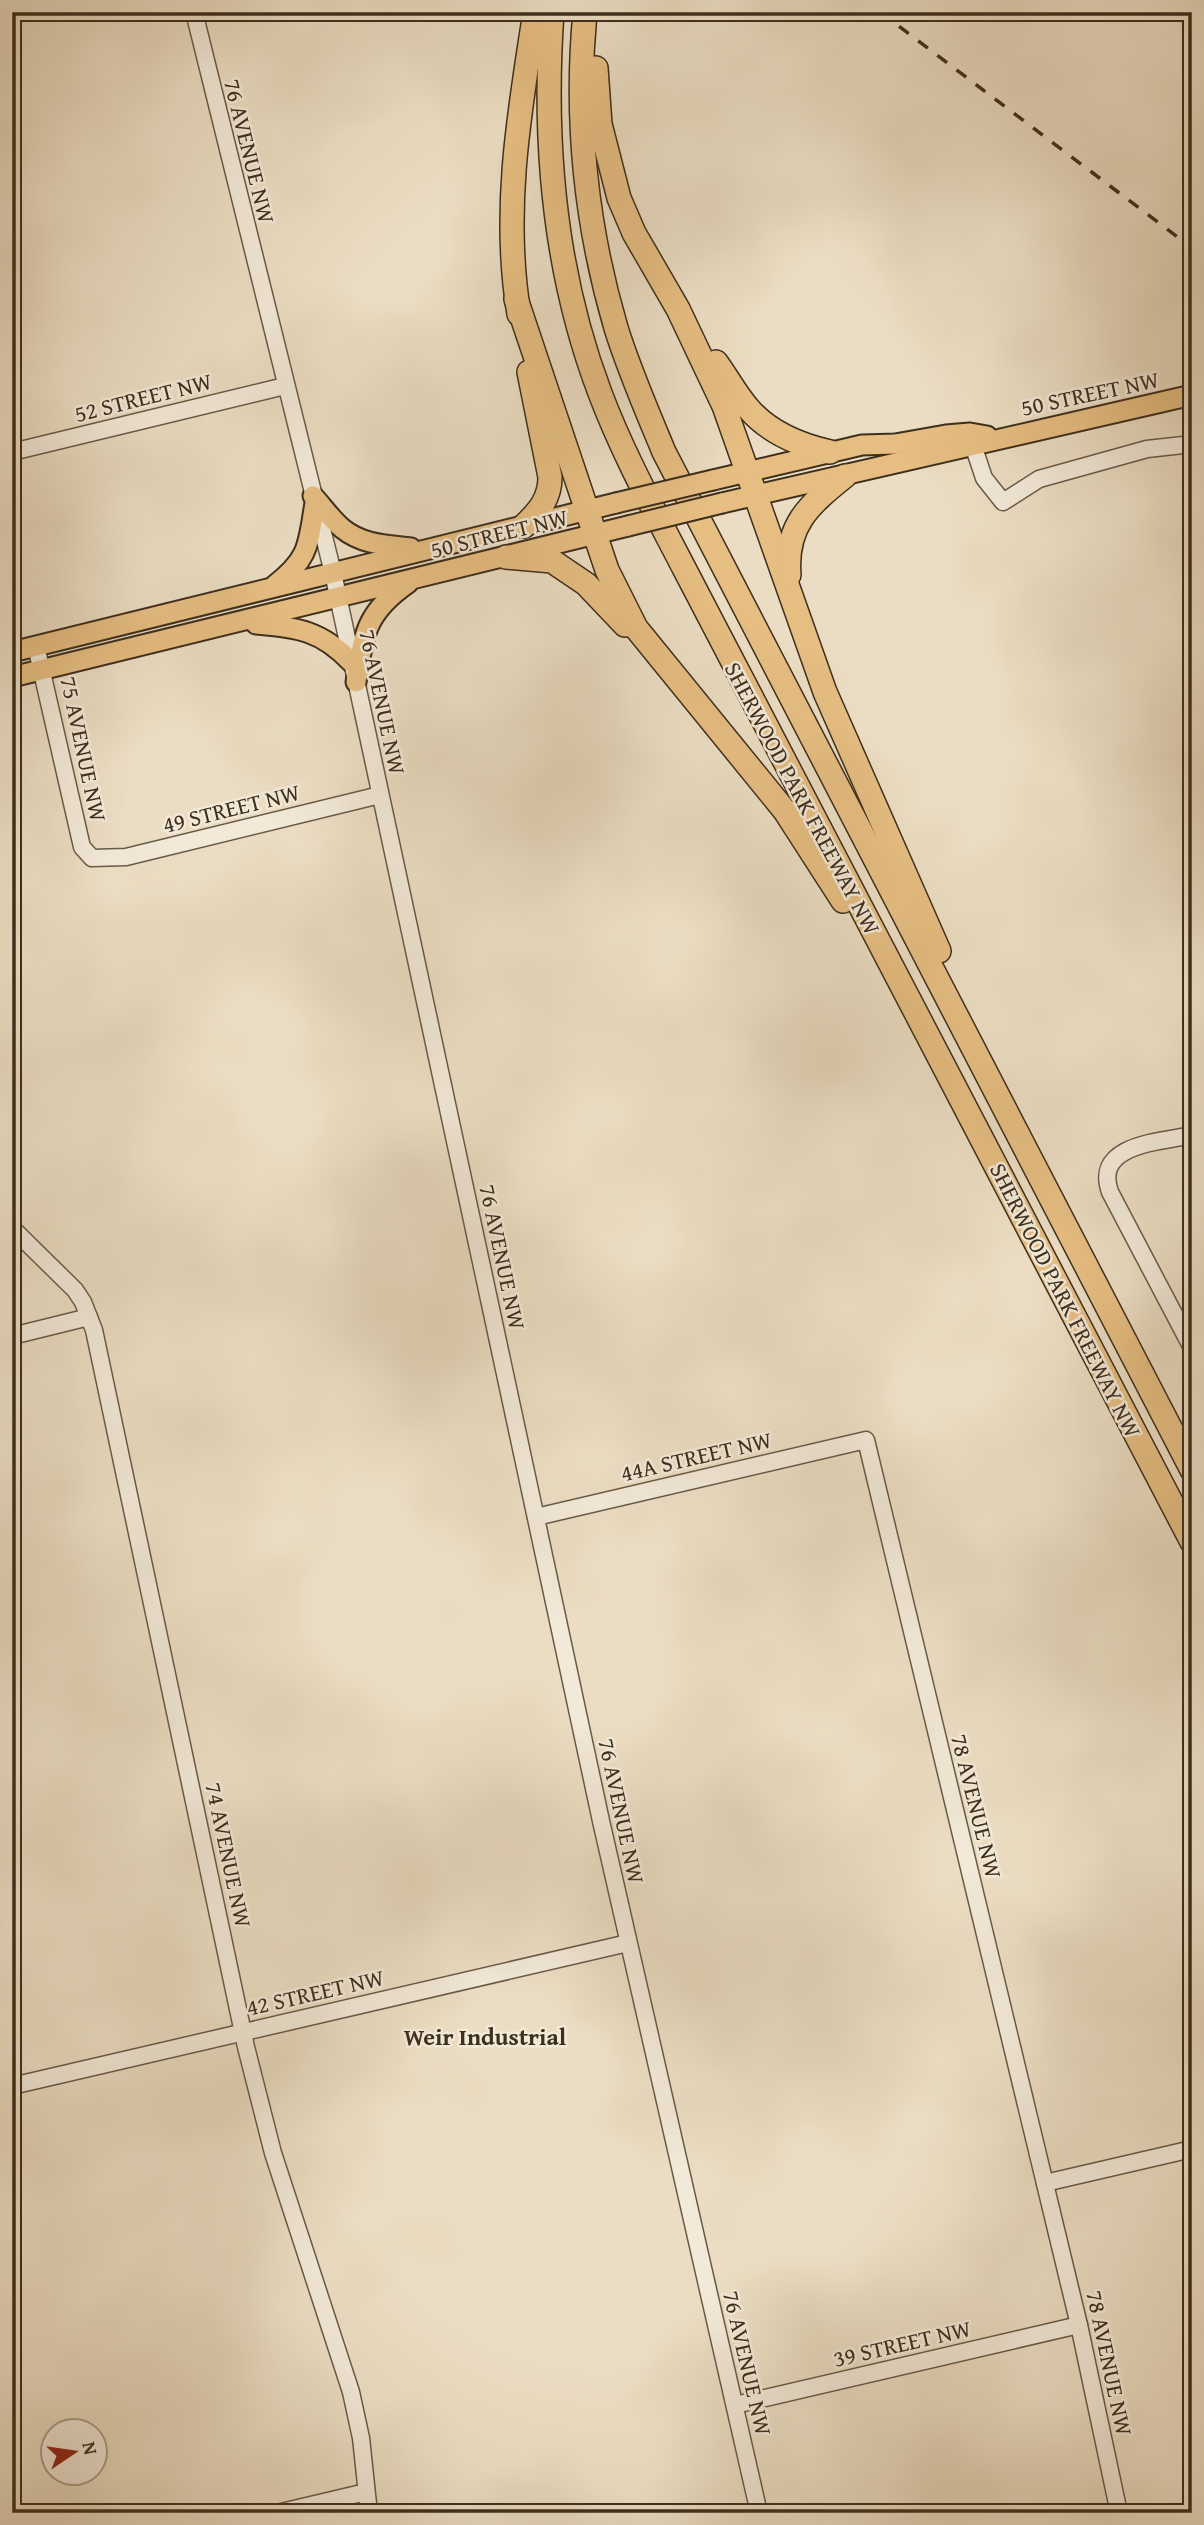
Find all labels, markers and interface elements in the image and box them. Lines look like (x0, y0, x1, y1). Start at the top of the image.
street label: 76 AVENUE NW (216, 75, 284, 227)
street label: 50 STREET NW (1018, 362, 1163, 424)
street label: 52 STREET NW (71, 364, 216, 430)
street label: 50 STREET NW (427, 500, 572, 566)
street label: 76 AVENUE NW (352, 626, 415, 778)
street label: SHERWOOD PARK FREEWAY NW (717, 656, 889, 941)
street label: 75 AVENUE NW (53, 673, 116, 825)
street label: 49 STREET NW (159, 775, 304, 841)
street label: SHERWOOD PARK FREEWAY NW (982, 1157, 1150, 1444)
street label: 76 AVENUE NW (472, 1181, 535, 1333)
street label: 44A STREET NW (617, 1422, 775, 1489)
street label: 78 AVENUE NW (943, 1730, 1011, 1882)
street label: 76 AVENUE NW (591, 1735, 654, 1887)
street label: 74 AVENUE NW (198, 1779, 261, 1931)
street label: 42 STREET NW (243, 1960, 388, 2024)
district label: Weir Industrial (404, 2019, 567, 2054)
street label: 76 AVENUE NW (715, 2287, 781, 2439)
street label: 78 AVENUE NW (1079, 2287, 1142, 2439)
street label: 39 STREET NW (830, 2311, 975, 2375)
north arrow (38, 2416, 108, 2486)
text: N (75, 2439, 106, 2458)

